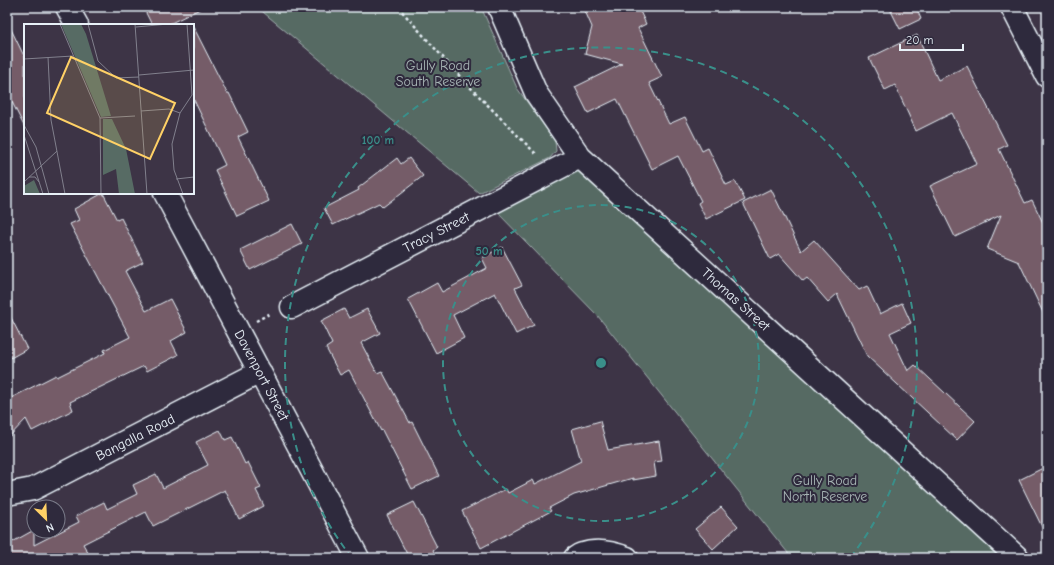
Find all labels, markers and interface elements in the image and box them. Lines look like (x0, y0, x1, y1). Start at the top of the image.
inset map (24, 24, 194, 194)
scale bar (900, 26, 963, 52)
text: 20 m (906, 33, 934, 47)
park label: Gully Road South Reserve (396, 57, 480, 90)
text: 100 m (362, 133, 394, 147)
street label: Tracy Street (400, 208, 473, 256)
text: 50 m (475, 244, 503, 258)
street label: Thomas Street (698, 264, 774, 335)
street label: Davenport Street (230, 327, 293, 424)
centre of rings (594, 356, 608, 370)
street label: Bangalla Road (93, 410, 178, 465)
park label: Gully Road North Reserve (783, 472, 867, 505)
north arrow (26, 499, 66, 539)
text: N (44, 520, 56, 535)

